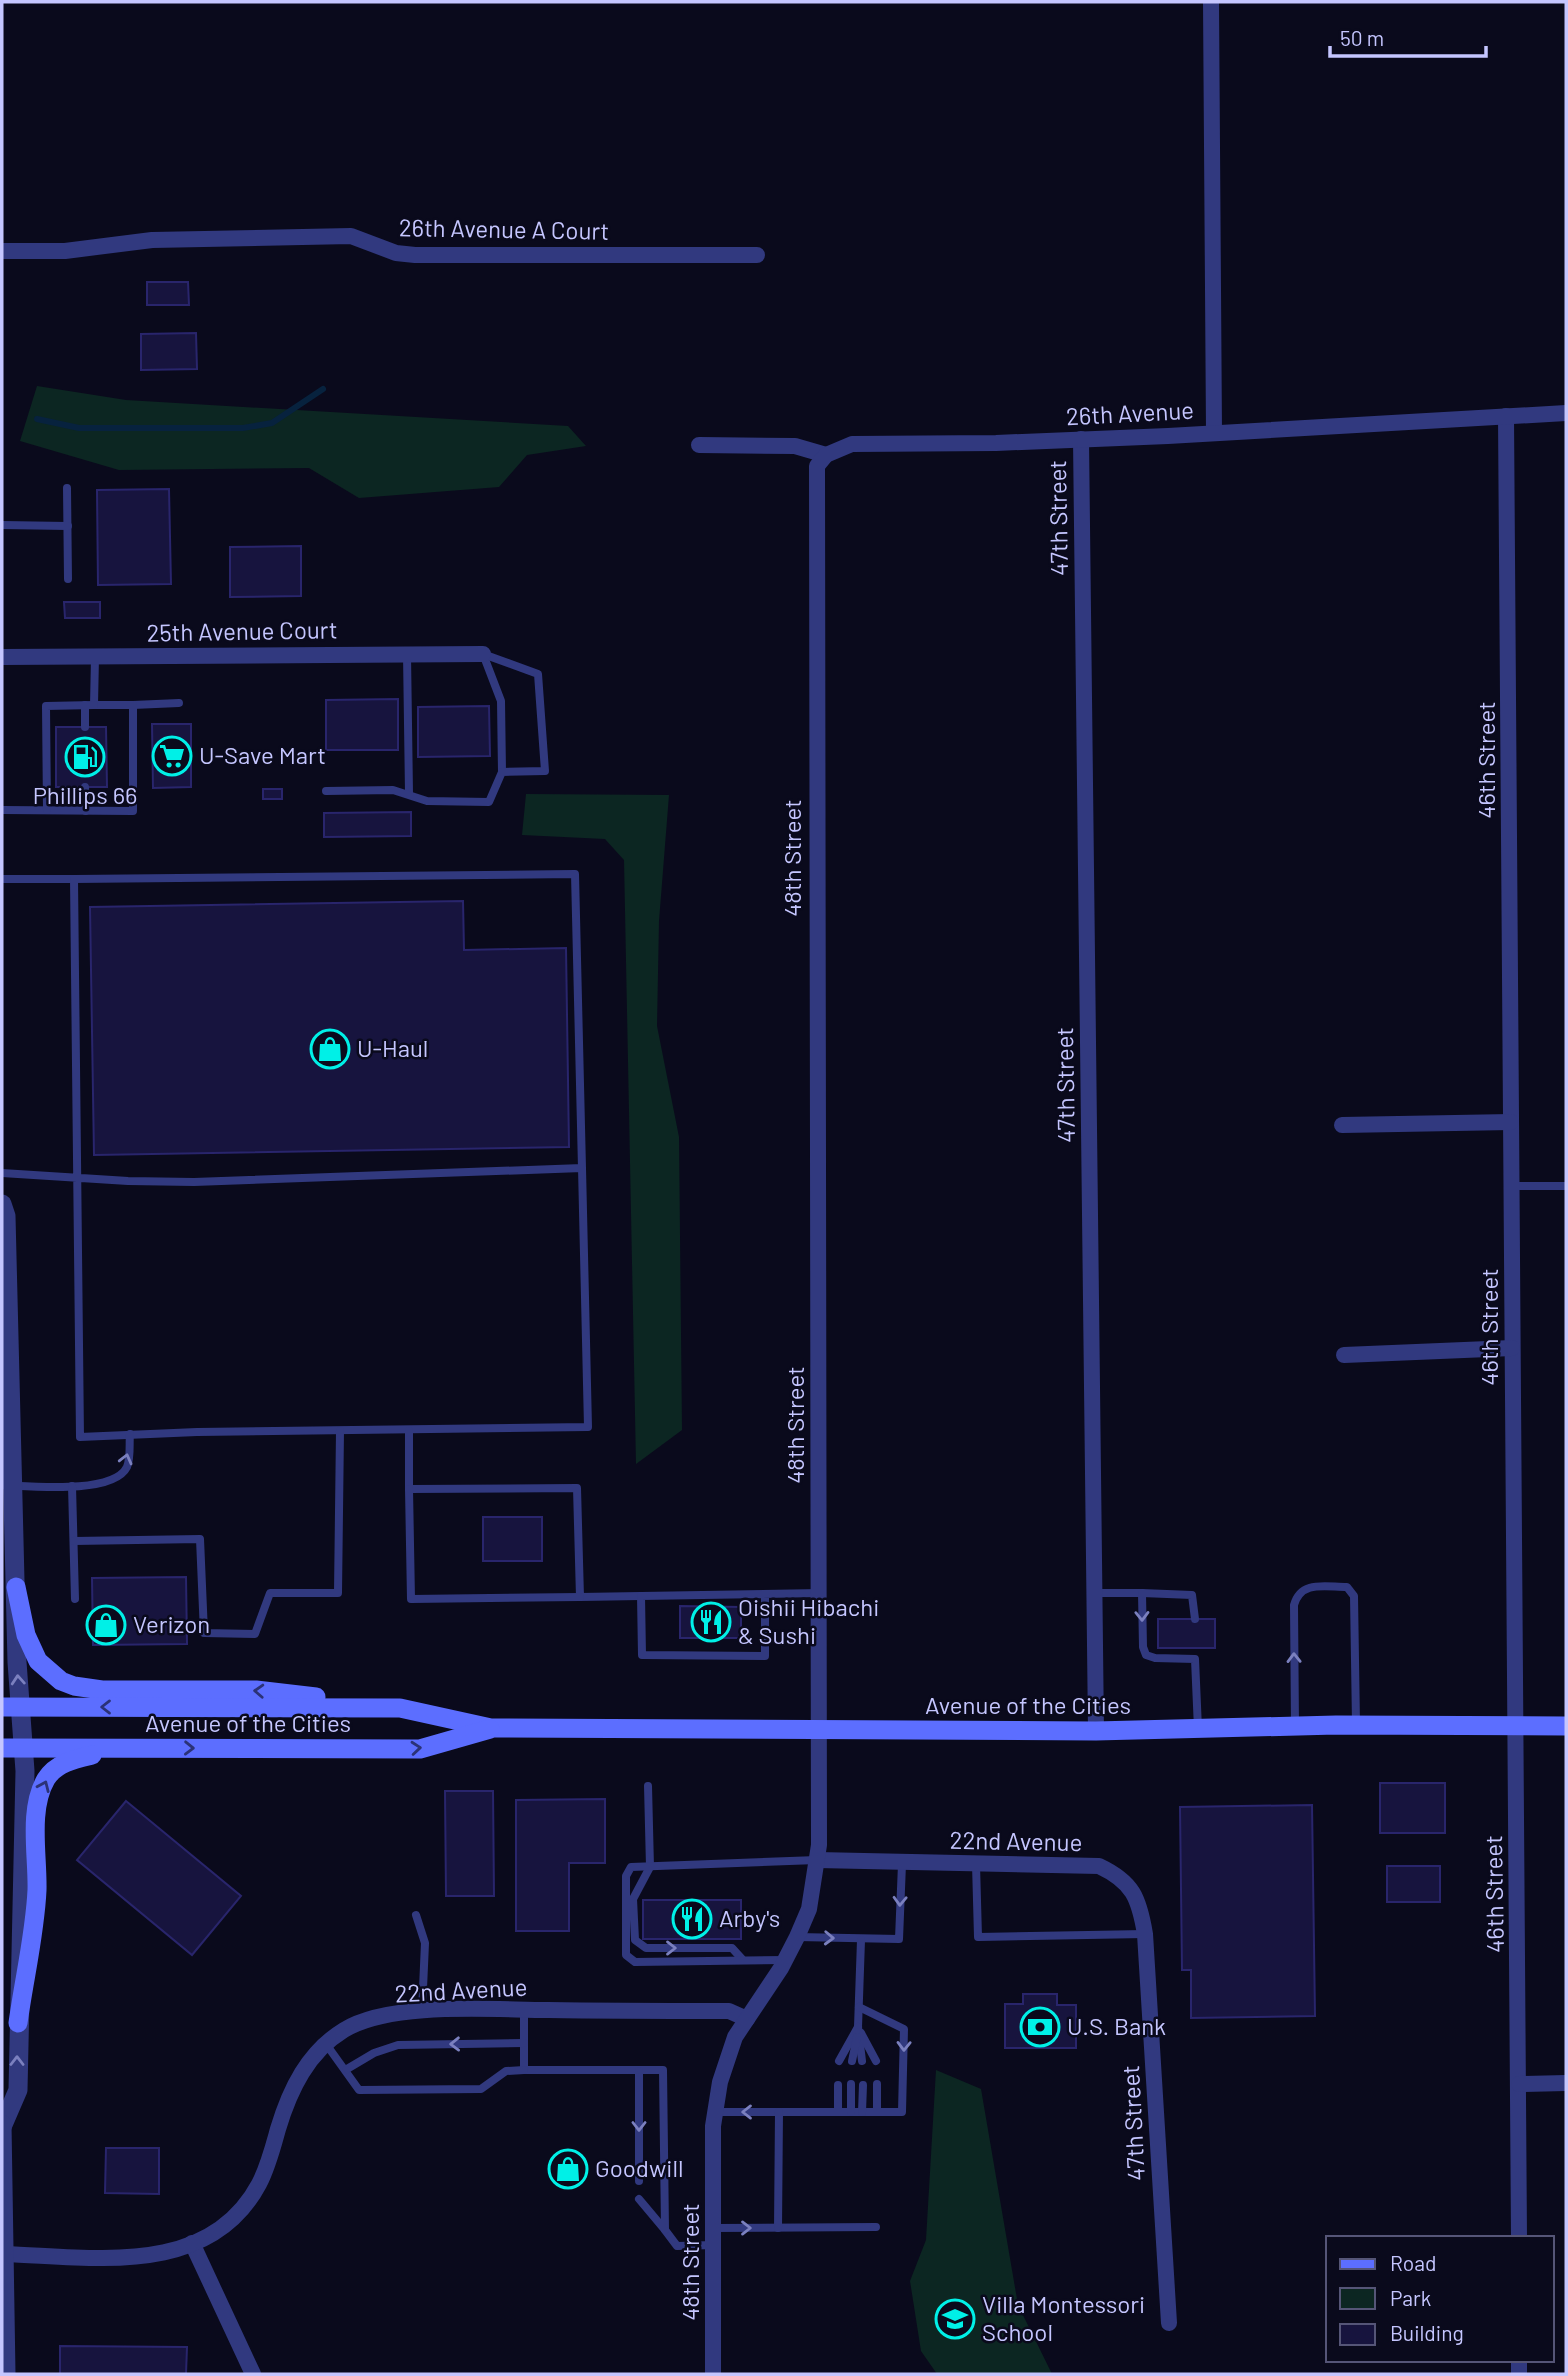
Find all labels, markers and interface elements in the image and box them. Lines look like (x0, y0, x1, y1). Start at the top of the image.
scale bar (1330, 14, 1486, 58)
text: 50 m (1340, 25, 1384, 50)
street label: 26th Avenue A Court (399, 212, 609, 245)
street label: 26th Avenue (1065, 395, 1195, 430)
street label: 47th Street (1042, 460, 1073, 576)
street label: 25th Avenue Court (146, 614, 338, 647)
street label: 46th Street (1471, 701, 1500, 819)
supermarket icon: U-Save Mart (151, 735, 193, 777)
fuel station icon: Phillips 66 (64, 736, 106, 778)
place label: U-Save Mart (199, 740, 326, 769)
place label: Phillips 66 (33, 780, 137, 809)
street label: 48th Street (777, 799, 806, 917)
street label: 47th Street (1049, 1027, 1080, 1143)
shop icon: U-Haul (309, 1028, 351, 1070)
place label: U-Haul (357, 1033, 428, 1062)
street label: 46th Street (1474, 1268, 1503, 1386)
street label: 48th Street (780, 1366, 809, 1484)
one-way arrow (118, 1454, 132, 1466)
place label: Oishii Hibachi & Sushi (738, 1592, 879, 1649)
restaurant icon: Oishii Hibachi & Sushi (690, 1601, 732, 1643)
shop icon: Verizon (85, 1604, 127, 1646)
place label: Verizon (133, 1609, 210, 1638)
one-way arrow (1134, 1611, 1150, 1622)
one-way arrow (1287, 1653, 1302, 1664)
one-way arrow (11, 1674, 26, 1685)
one-way arrow (253, 1684, 264, 1699)
street label: Avenue of the Cities (925, 1690, 1131, 1719)
one-way arrow (100, 1699, 111, 1715)
street label: Avenue of the Cities (145, 1708, 351, 1737)
one-way arrow (184, 1740, 195, 1756)
one-way arrow (411, 1741, 422, 1756)
one-way arrow (36, 1781, 50, 1793)
street label: 22nd Avenue (949, 1825, 1083, 1856)
street label: 46th Street (1478, 1835, 1509, 1953)
one-way arrow (893, 1896, 908, 1907)
restaurant icon: Arby's (671, 1898, 713, 1940)
place label: Arby's (719, 1903, 780, 1932)
one-way arrow (824, 1931, 835, 1946)
one-way arrow (666, 1940, 677, 1956)
street label: 22nd Avenue (394, 1972, 528, 2007)
bank icon: U.S. Bank (1019, 2006, 1061, 2048)
place label: U.S. Bank (1067, 2011, 1166, 2040)
one-way arrow (450, 2037, 461, 2052)
one-way arrow (896, 2040, 911, 2051)
one-way arrow (9, 2056, 25, 2066)
street label: 47th Street (1115, 2064, 1150, 2182)
one-way arrow (742, 2104, 752, 2120)
one-way arrow (631, 2121, 647, 2132)
shop icon: Goodwill (547, 2148, 589, 2190)
place label: Goodwill (595, 2153, 683, 2182)
street label: 48th Street (675, 2203, 704, 2321)
one-way arrow (741, 2220, 752, 2236)
legend (1326, 2236, 1554, 2362)
text: Road (1390, 2250, 1436, 2275)
text: Park (1390, 2285, 1431, 2310)
place label: Villa Montessori School (982, 2289, 1145, 2346)
school or university icon: Villa Montessori School (934, 2298, 976, 2340)
text: Building (1390, 2320, 1464, 2345)

